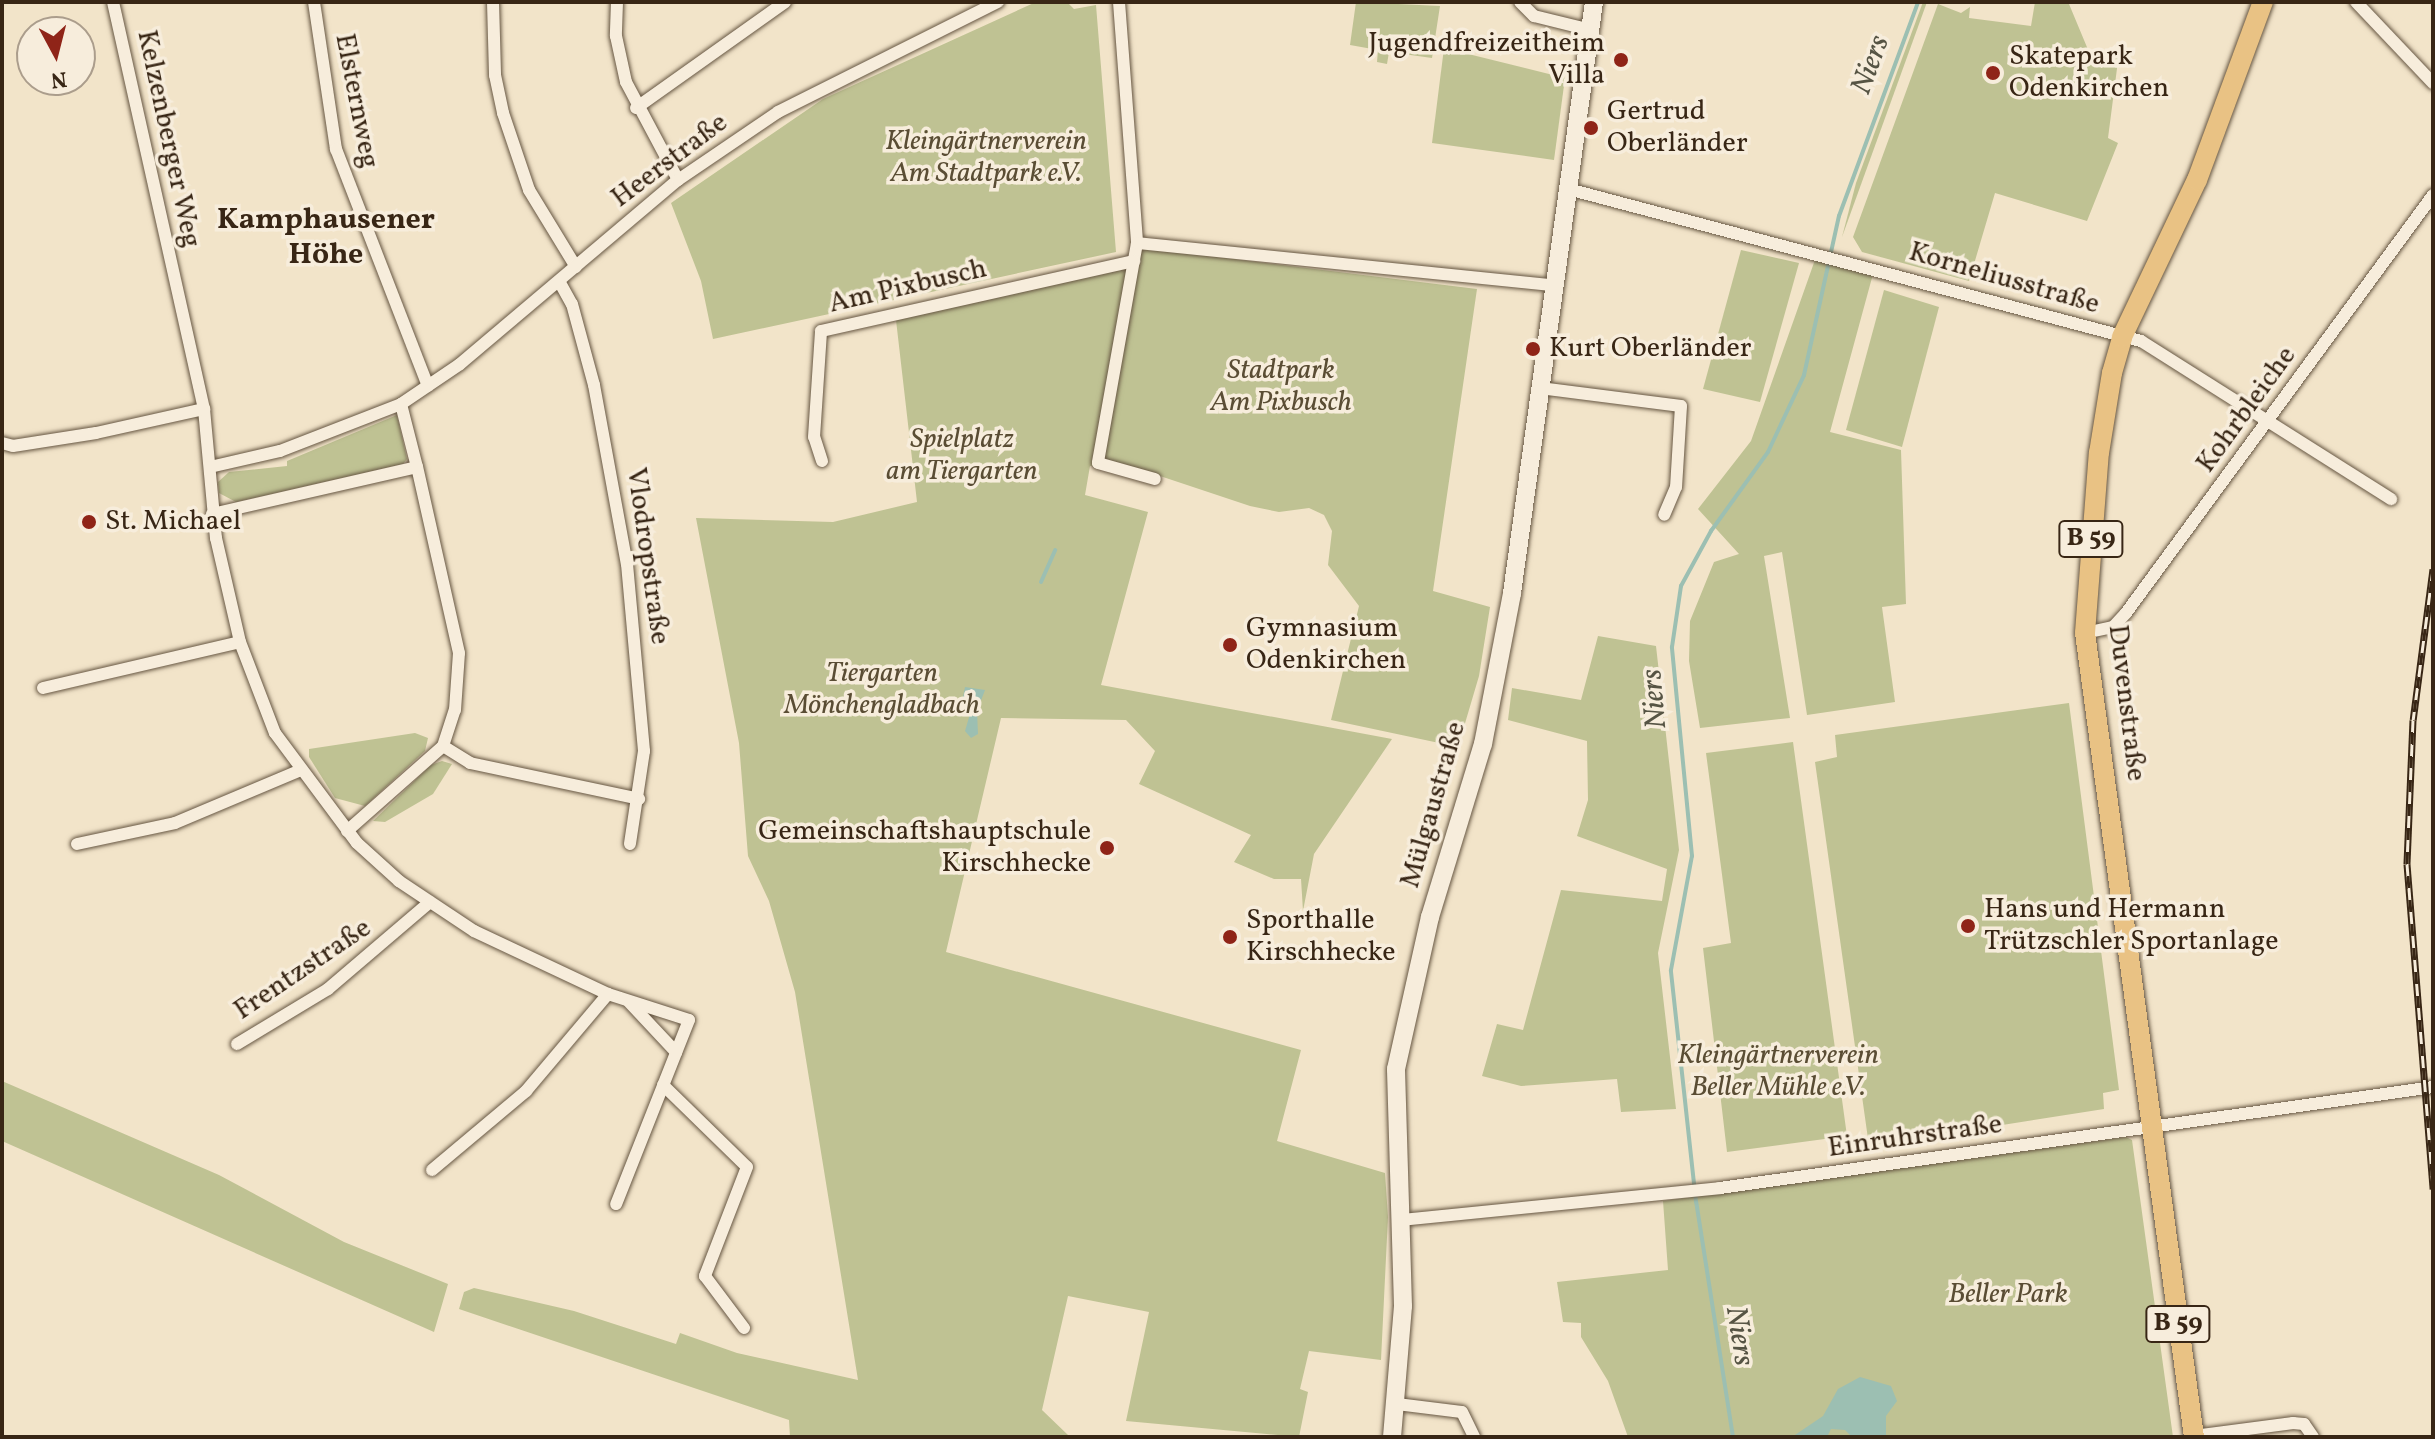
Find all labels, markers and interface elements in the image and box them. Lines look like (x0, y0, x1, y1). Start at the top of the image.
north arrow (16, 16, 96, 96)
street label: Kelzenberger Weg (128, 27, 208, 251)
place label: Jugendfreizeitheim Villa (1368, 27, 1605, 93)
street label: Elsternweg (327, 31, 385, 171)
water label: Niers (1844, 31, 1898, 99)
place label: Skatepark Odenkirchen (2009, 40, 2169, 106)
marker: Jugendfreizeitheim Villa (1612, 51, 1630, 69)
text: N (49, 62, 69, 95)
marker: Skatepark Odenkirchen (1984, 64, 2002, 82)
place label: Gertrud Oberländer (1607, 95, 1748, 161)
street label: Heerstraße (605, 106, 735, 216)
marker: Gertrud Oberländer (1582, 119, 1600, 137)
park label: Kleingärtnerverein Am Stadtpark e.V. (885, 125, 1087, 191)
district label: Kamphausener Höhe (217, 202, 435, 272)
street label: Korneliusstraße (1905, 236, 2103, 322)
street label: Am Pixbusch (826, 253, 990, 321)
place label: Kurt Oberländer (1549, 332, 1752, 366)
marker: Kurt Oberländer (1524, 340, 1542, 358)
street label: Kohrbleiche (2190, 340, 2304, 480)
park label: Stadtpark Am Pixbusch (1210, 354, 1352, 420)
park label: Spielplatz am Tiergarten (886, 423, 1038, 489)
street label: Vlodropstraße (618, 465, 676, 647)
place label: St. Michael (105, 505, 241, 539)
marker: St. Michael (80, 513, 98, 531)
road number: B 59 (2057, 517, 2125, 561)
place label: Gymnasium Odenkirchen (1246, 612, 1406, 678)
street label: Duvenstraße (2100, 623, 2152, 783)
marker: Gymnasium Odenkirchen (1221, 636, 1239, 654)
park label: Tiergarten Mönchengladbach (784, 657, 980, 723)
water label: Niers (1634, 667, 1676, 731)
street label: Mülgaustraße (1394, 718, 1474, 892)
place label: Gemeinschaftshauptschule Kirschhecke (758, 815, 1091, 881)
marker: Gemeinschaftshauptschule Kirschhecke (1098, 839, 1116, 857)
place label: Hans und Hermann Trützschler Sportanlage (1984, 893, 2279, 959)
place label: Sporthalle Kirschhecke (1246, 904, 1396, 970)
street label: Frentzstraße (228, 912, 378, 1028)
marker: Hans und Hermann Trützschler Sportanlage (1959, 917, 1977, 935)
marker: Sporthalle Kirschhecke (1221, 928, 1239, 946)
park label: Kleingärtnerverein Beller Mühle e.V. (1677, 1039, 1879, 1105)
street label: Einruhrstraße (1826, 1108, 2004, 1166)
park label: Beller Park (1948, 1278, 2068, 1312)
road number: B 59 (2144, 1302, 2212, 1346)
water label: Niers (1717, 1303, 1761, 1369)

